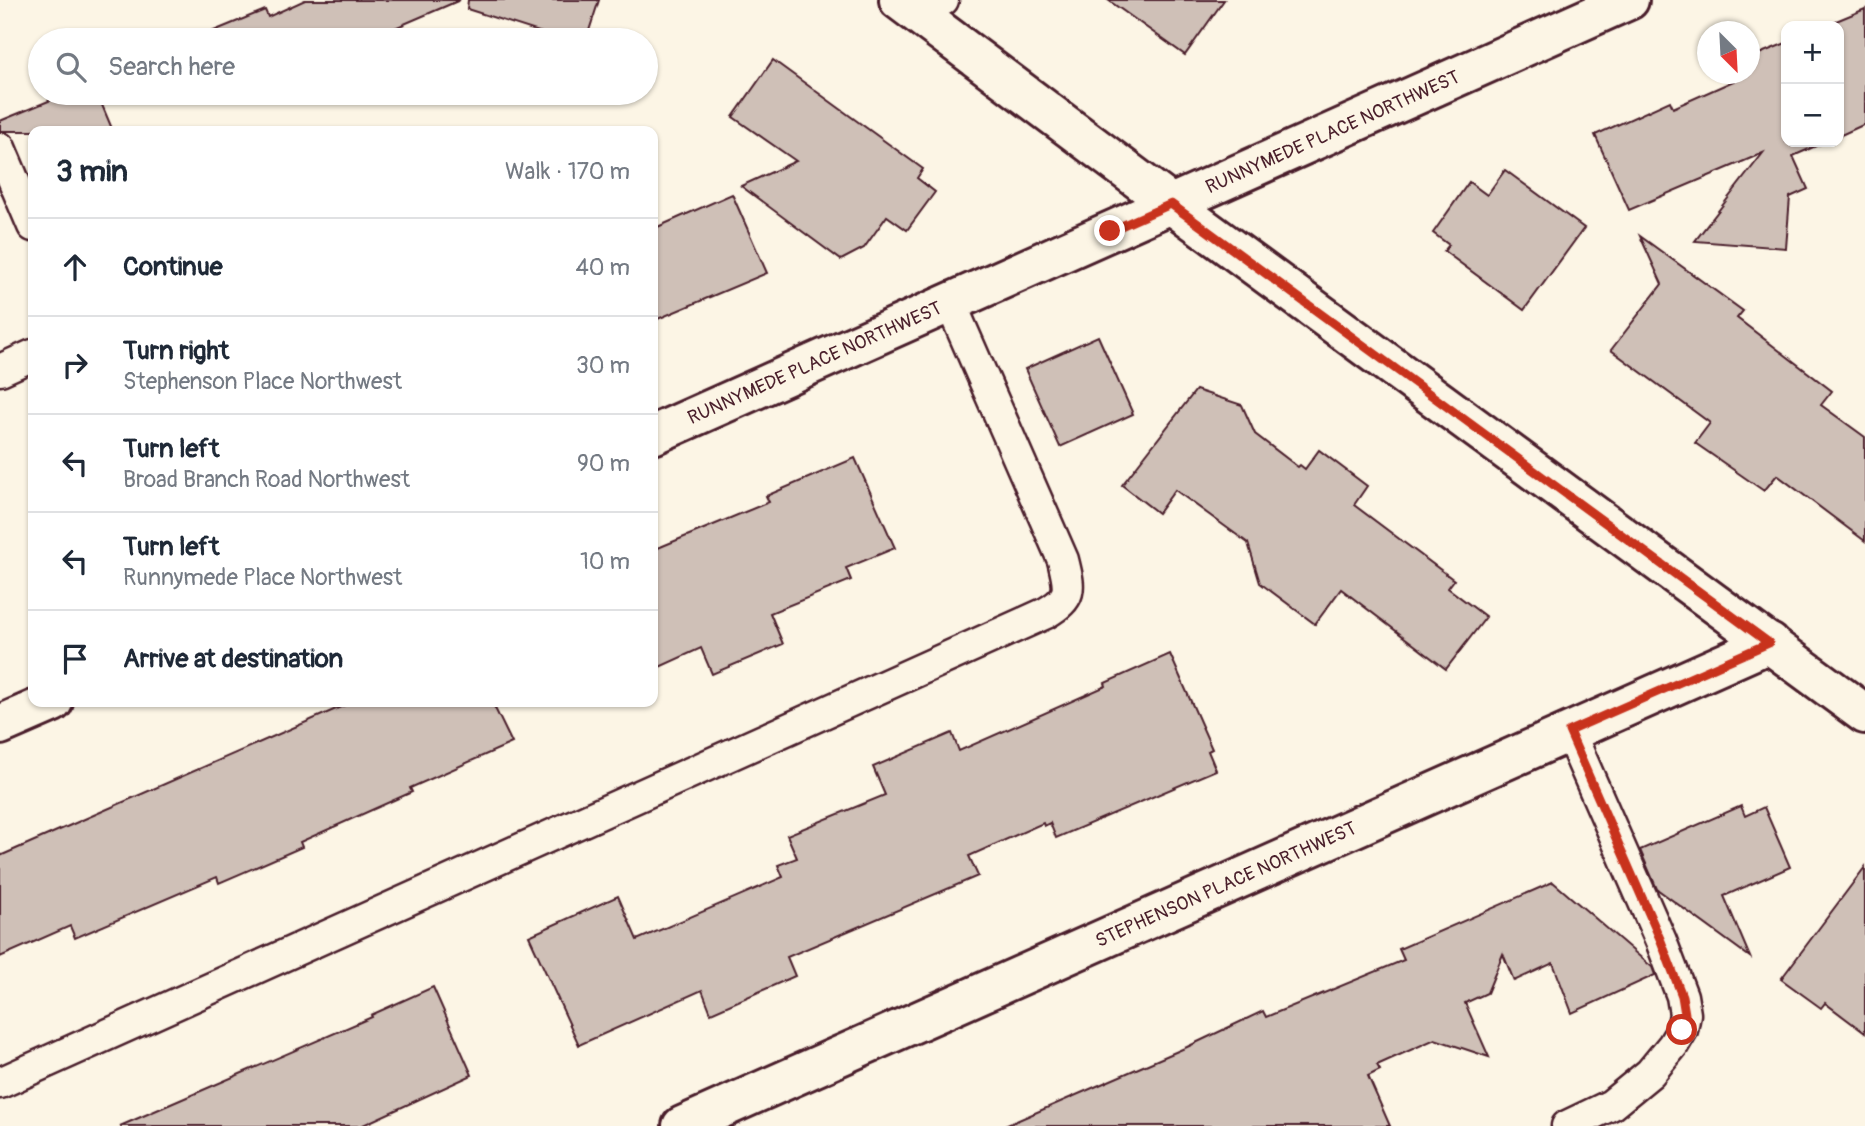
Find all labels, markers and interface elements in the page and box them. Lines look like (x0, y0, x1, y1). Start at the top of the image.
north arrow (1697, 21, 1760, 84)
map controls (1781, 21, 1844, 147)
button: + (1781, 21, 1844, 84)
search box (28, 28, 658, 105)
icon: search (52, 48, 90, 86)
text: Search here (108, 51, 235, 83)
street label: RUNNYMEDE PLACE NORTHWEST (1202, 65, 1463, 199)
button: − (1781, 84, 1844, 147)
text: 3 min (56, 153, 128, 190)
text: Walk · 170 m (505, 157, 630, 186)
route end (1094, 215, 1125, 246)
icon: ahead (56, 248, 94, 286)
text: Continue (123, 251, 223, 283)
text: 40 m (576, 253, 630, 282)
street label: RUNNYMEDE PLACE NORTHWEST (684, 296, 945, 430)
text: Turn right (123, 335, 229, 367)
icon: right (56, 346, 94, 384)
text: 30 m (576, 351, 630, 380)
text: Stephenson Place Northwest (123, 367, 402, 396)
text: Turn left (123, 433, 219, 465)
icon: left (56, 444, 94, 482)
text: 90 m (577, 449, 630, 478)
text: Broad Branch Road Northwest (123, 465, 410, 494)
text: Turn left (123, 531, 219, 563)
icon: left (56, 542, 94, 580)
text: 10 m (580, 547, 630, 576)
text: Runnymede Place Northwest (123, 563, 402, 592)
icon: arrive (56, 640, 94, 678)
text: Arrive at destination (123, 643, 343, 675)
street label: STEPHENSON PLACE NORTHWEST (1092, 816, 1360, 953)
route start (1666, 1014, 1697, 1045)

